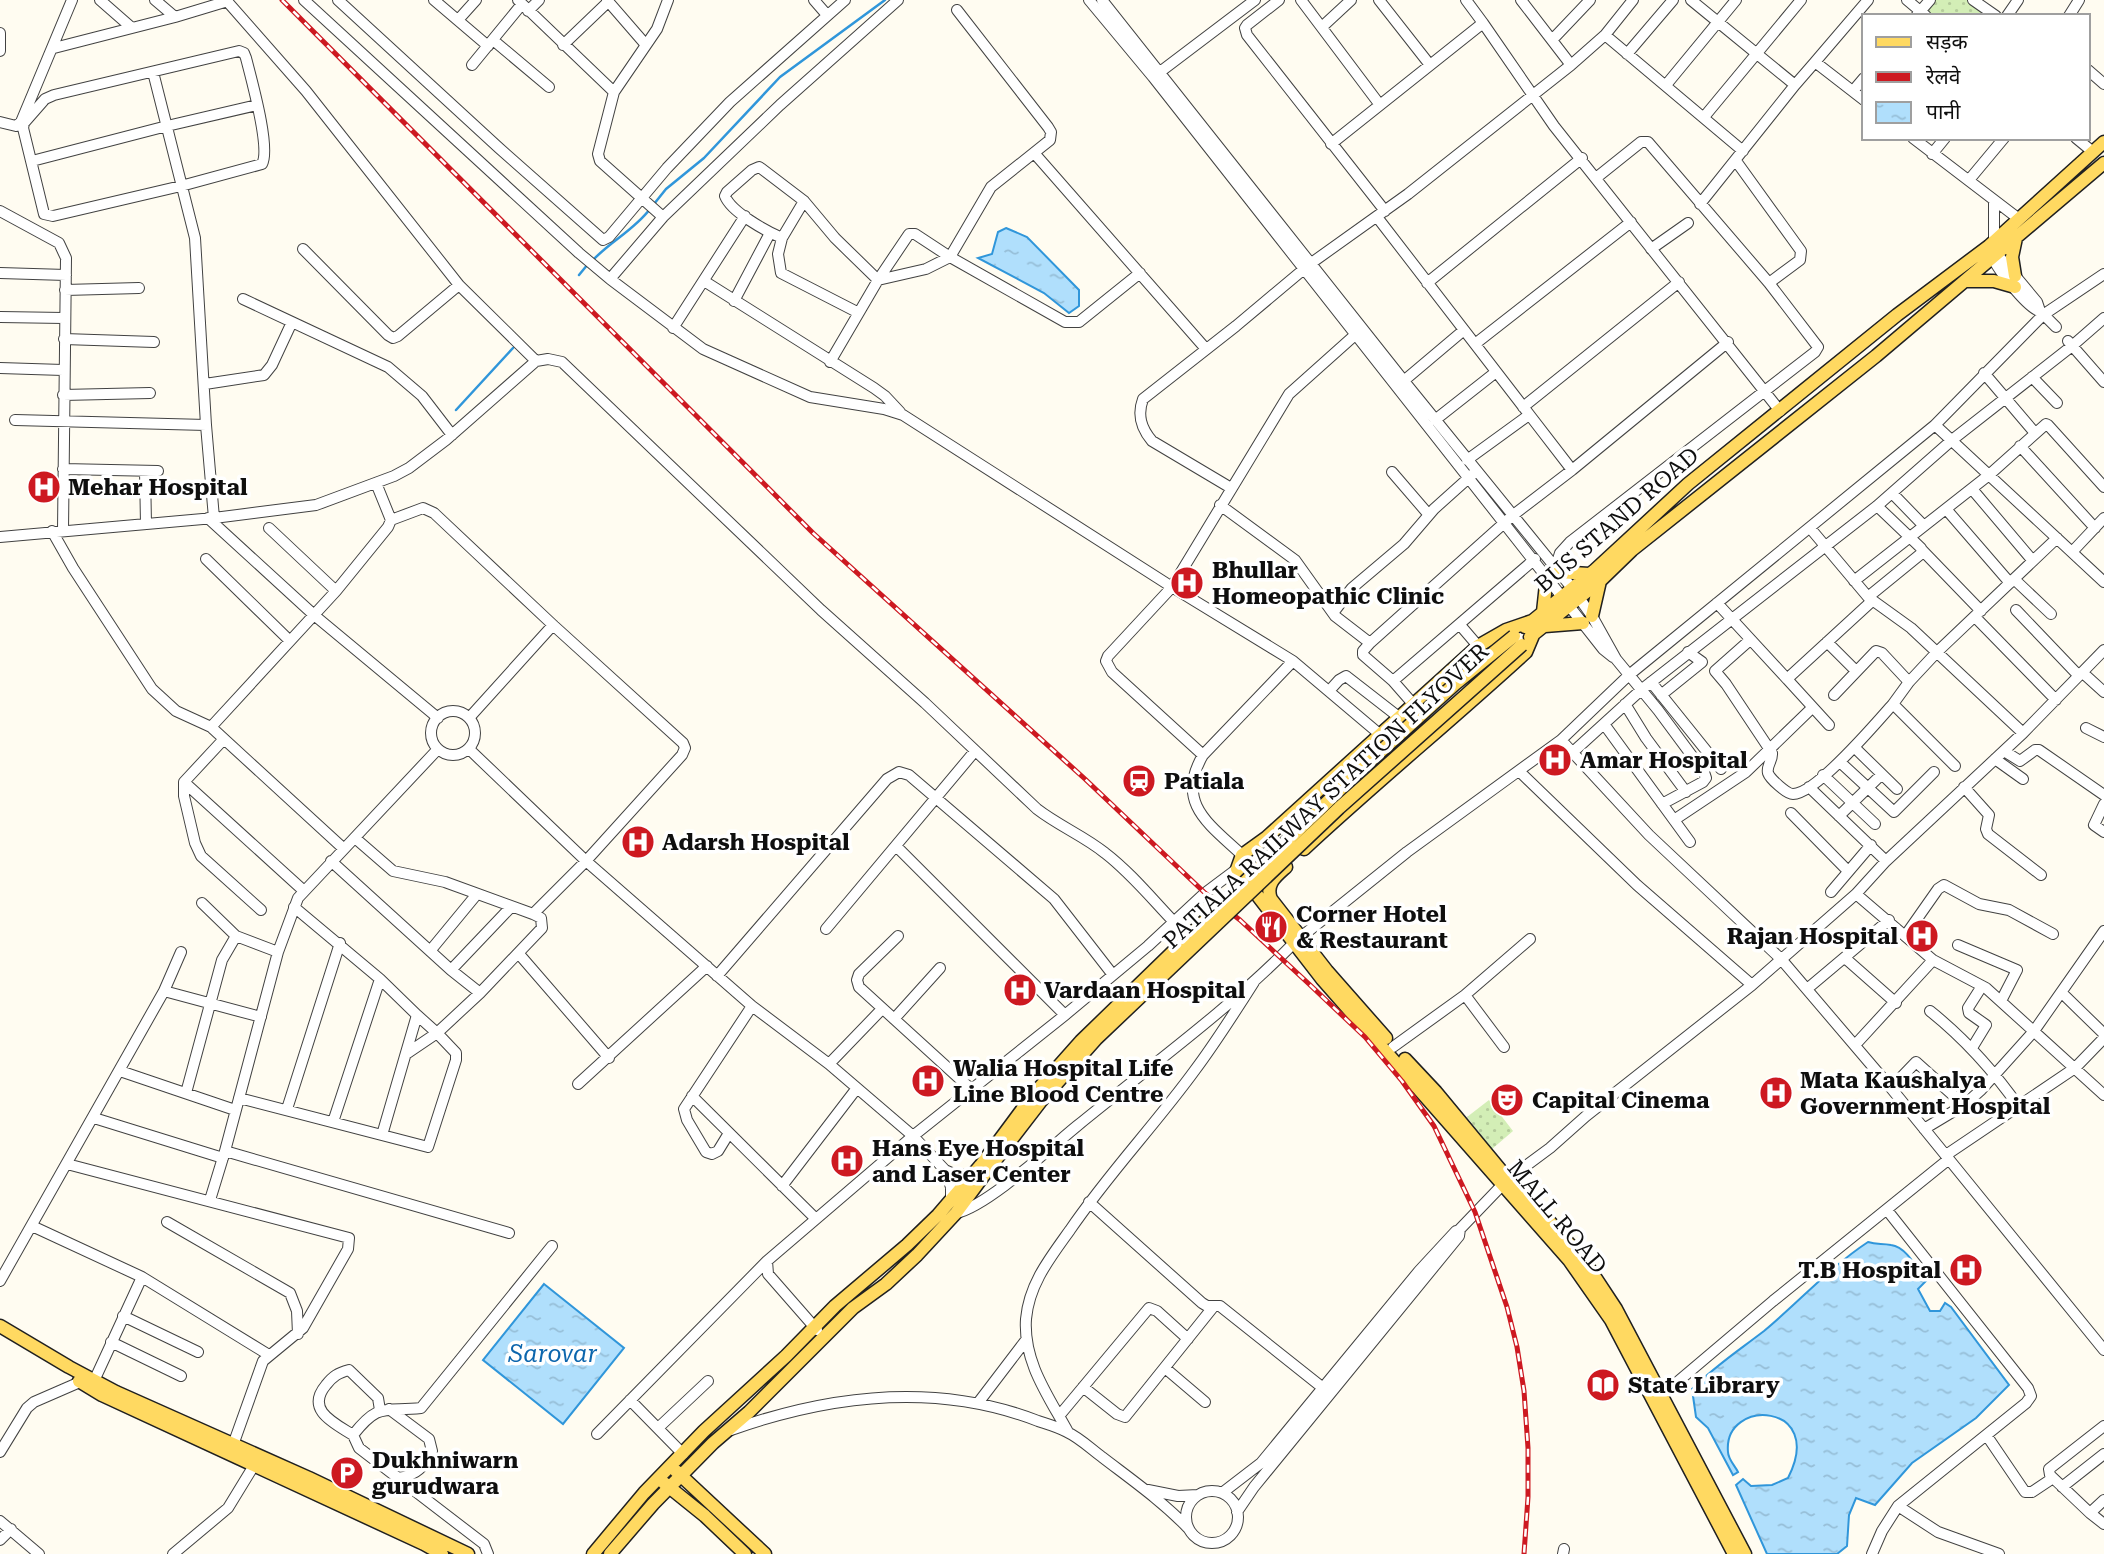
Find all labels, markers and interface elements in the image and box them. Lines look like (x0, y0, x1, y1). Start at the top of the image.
legend (1862, 14, 2090, 140)
text: सड़क (1926, 30, 1968, 54)
text: रेलवे (1925, 65, 1961, 89)
text: पानी (1926, 100, 1961, 124)
street label: BUS STAND ROAD (1530, 442, 1704, 598)
hospital icon: Mehar Hospital (25, 468, 63, 506)
place label: Mehar Hospital (68, 474, 248, 501)
place label: Bhullar Homeopathic Clinic (1212, 557, 1444, 610)
hospital icon: Bhullar Homeopathic Clinic (1168, 564, 1206, 602)
street label: PATIALA RAILWAY STATION FLYOVER (1158, 638, 1494, 954)
hospital icon: Amar Hospital (1536, 741, 1574, 779)
place label: Amar Hospital (1580, 747, 1748, 774)
station icon: Patiala (1120, 762, 1158, 800)
place label: Patiala (1164, 768, 1245, 795)
hospital icon: Adarsh Hospital (619, 823, 657, 861)
place label: Adarsh Hospital (662, 829, 850, 856)
place label: Corner Hotel & Restaurant (1296, 901, 1448, 954)
restaurant icon: Corner Hotel & Restaurant (1252, 908, 1290, 946)
hospital icon: Rajan Hospital (1903, 917, 1941, 955)
place label: Rajan Hospital (1727, 923, 1898, 950)
hospital icon: Vardaan Hospital (1001, 971, 1039, 1009)
place label: Vardaan Hospital (1044, 977, 1246, 1004)
place label: Walia Hospital Life Line Blood Centre (953, 1055, 1174, 1108)
hospital icon: Walia Hospital Life Line Blood Centre (909, 1062, 947, 1100)
place label: Mata Kaushalya Government Hospital (1800, 1067, 2051, 1120)
hospital icon: Mata Kaushalya Government Hospital (1757, 1074, 1795, 1112)
theatre icon: Capital Cinema (1488, 1081, 1526, 1119)
place label: Capital Cinema (1532, 1087, 1710, 1114)
place label: Hans Eye Hospital and Laser Center (872, 1135, 1085, 1188)
hospital icon: Hans Eye Hospital and Laser Center (828, 1142, 866, 1180)
street label: MALL ROAD (1502, 1155, 1612, 1279)
hospital icon: T.B Hospital (1947, 1251, 1985, 1289)
place label: T.B Hospital (1798, 1257, 1941, 1284)
water label: Sarovar (507, 1340, 598, 1368)
library icon: State Library (1584, 1366, 1622, 1404)
place label: State Library (1628, 1372, 1780, 1399)
place label: Dukhniwarn gurudwara (371, 1447, 519, 1500)
parking icon: Dukhniwarn gurudwara (328, 1454, 366, 1492)

